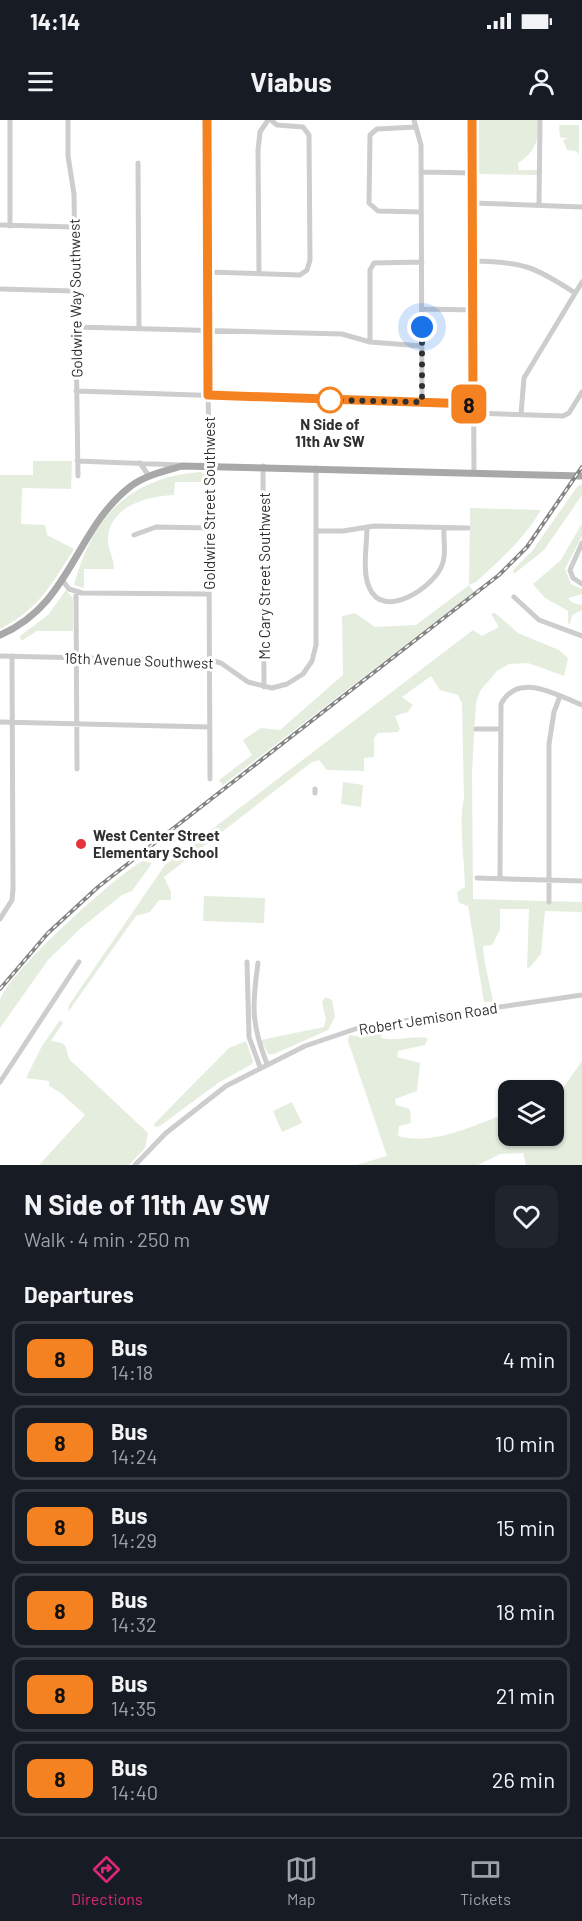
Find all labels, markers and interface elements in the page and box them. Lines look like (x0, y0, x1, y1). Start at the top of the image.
text: 14:14 (30, 8, 80, 34)
icon: menu (24, 65, 57, 98)
text: Viabus (250, 65, 332, 97)
icon: person (525, 65, 558, 98)
street label: Goldwire Way Southwest (65, 218, 85, 378)
your location (407, 312, 437, 342)
line badge: 8 (450, 384, 488, 424)
marker: N Side of 11th Av SW (317, 387, 343, 413)
text: 8 (463, 392, 475, 417)
place label: N Side of 11th Av SW (295, 415, 365, 450)
street label: Goldwire Street Southwest (200, 416, 218, 590)
street label: Mc Cary Street Southwest (255, 492, 273, 660)
street label: 16th Avenue Southwest (64, 648, 214, 672)
place label: West Center Street Elementary School (93, 826, 220, 861)
marker: West Center Street Elementary School (74, 837, 88, 851)
street label: Robert Jemison Road (357, 998, 499, 1038)
map controls (498, 1080, 564, 1146)
button: layers (498, 1080, 564, 1146)
button: heart (495, 1185, 558, 1248)
text: N Side of 11th Av SW (24, 1187, 270, 1221)
text: Walk · 4 min · 250 m (24, 1227, 190, 1251)
text: Departures (24, 1281, 134, 1307)
text: Bus (111, 1334, 148, 1360)
text: 8 (54, 1346, 66, 1371)
text: 4 min (503, 1346, 555, 1372)
text: 14:18 (111, 1360, 153, 1384)
text: Bus (111, 1418, 148, 1444)
text: 8 (54, 1430, 66, 1455)
text: 10 min (495, 1430, 555, 1456)
text: 14:24 (111, 1444, 158, 1468)
text: Bus (111, 1502, 148, 1528)
text: 8 (54, 1514, 66, 1539)
text: 15 min (496, 1514, 555, 1540)
text: 14:29 (111, 1528, 157, 1552)
text: Bus (111, 1586, 148, 1612)
text: 8 (54, 1598, 66, 1623)
text: 18 min (496, 1598, 555, 1624)
text: 14:32 (111, 1612, 157, 1636)
text: Bus (111, 1670, 148, 1696)
text: 8 (54, 1682, 66, 1707)
text: 21 min (496, 1682, 555, 1708)
text: 14:35 (111, 1696, 156, 1720)
text: Bus (111, 1754, 148, 1780)
text: 8 (54, 1766, 66, 1791)
text: 26 min (492, 1766, 555, 1792)
text: 14:40 (111, 1780, 158, 1804)
tab: Directions (71, 1853, 143, 1908)
tab: Map (285, 1853, 318, 1908)
tab: Tickets (460, 1853, 511, 1908)

